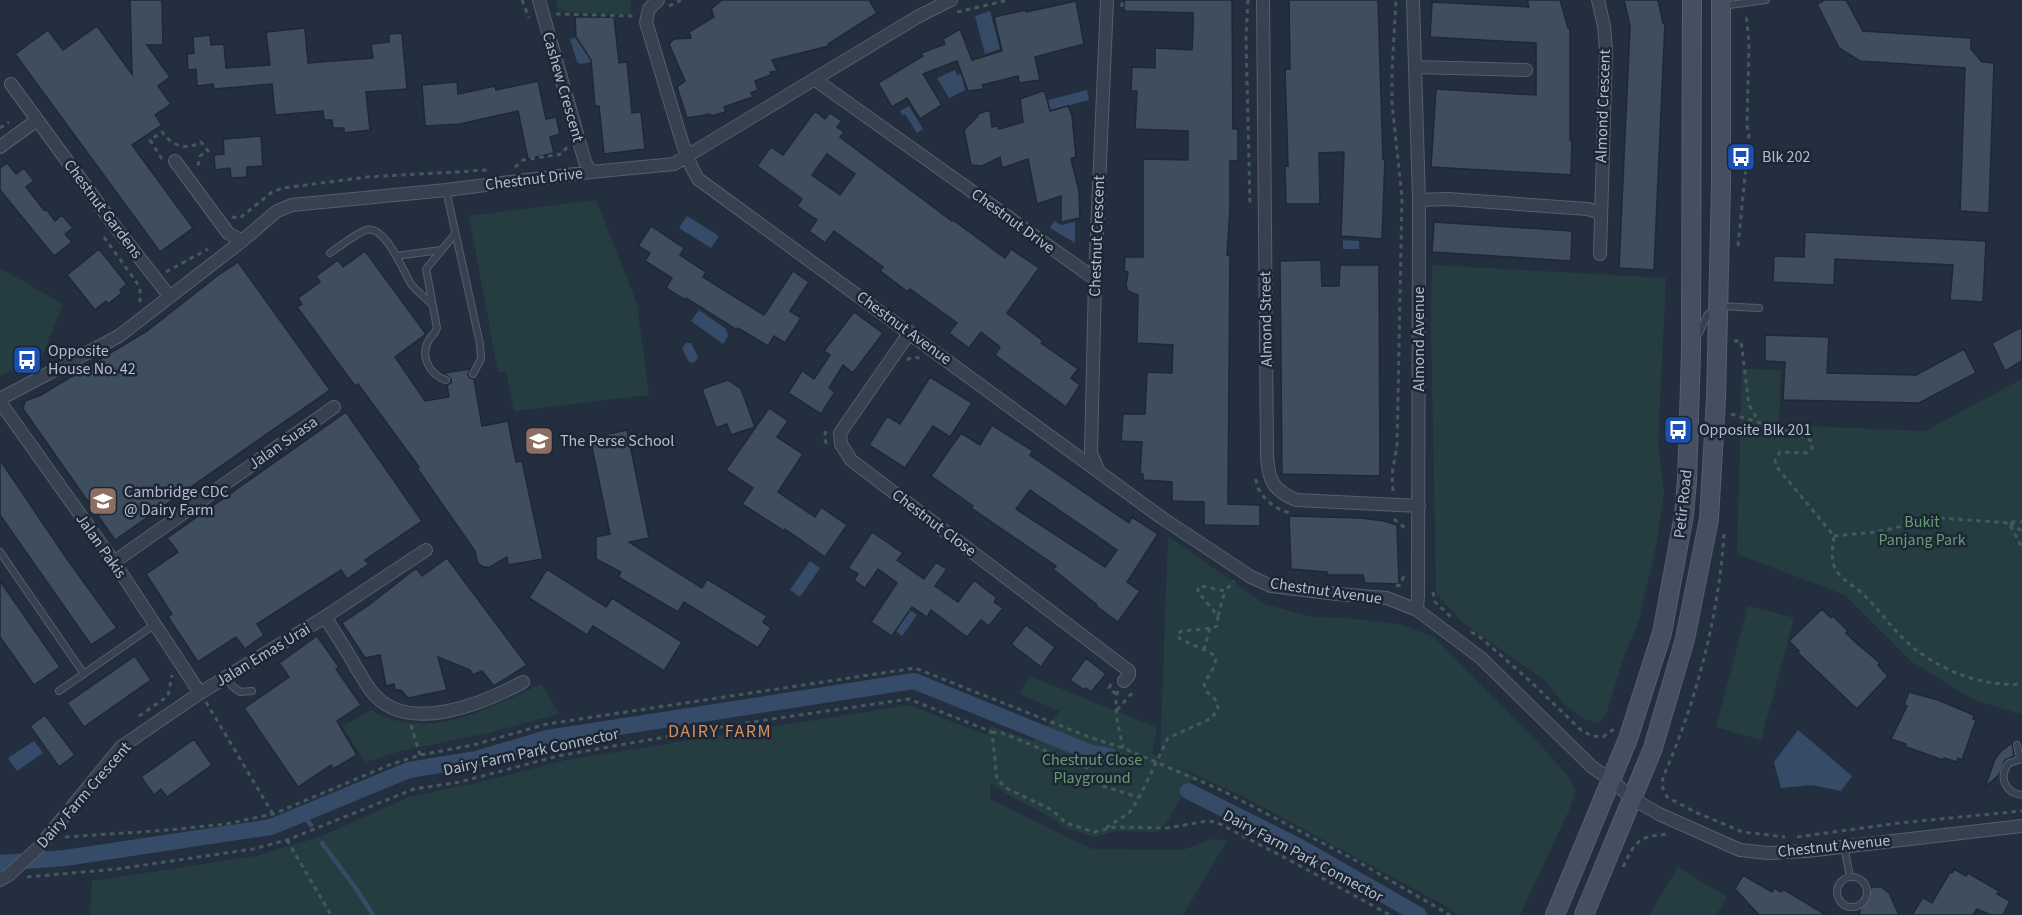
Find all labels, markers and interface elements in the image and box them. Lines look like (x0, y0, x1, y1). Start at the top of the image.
street label: Cashew Crescent (537, 29, 589, 145)
street label: Almond Crescent (1590, 48, 1616, 163)
bus stop icon: Blk 202 (1725, 141, 1757, 173)
place label: Blk 202 (1762, 146, 1811, 168)
street label: Chestnut Gardens (58, 155, 148, 263)
street label: Chestnut Drive (484, 162, 584, 196)
street label: Chestnut Crescent (1084, 174, 1110, 297)
street label: Chestnut Drive (967, 183, 1059, 259)
street label: Almond Street (1254, 270, 1278, 367)
street label: Chestnut Avenue (852, 286, 956, 370)
street label: Almond Avenue (1408, 287, 1430, 391)
place label: Opposite House No. 42 (48, 340, 136, 380)
bus stop icon: Opposite House No. 42 (11, 344, 43, 376)
street label: Jalan Suasa (244, 411, 322, 475)
bus stop icon: Opposite Blk 201 (1662, 414, 1694, 446)
place label: Opposite Blk 201 (1699, 419, 1811, 441)
school or university icon: The Perse School (523, 425, 555, 457)
place label: The Perse School (560, 430, 674, 452)
street label: Petir Road (1668, 469, 1698, 539)
place label: Cambridge CDC @ Dairy Farm (124, 481, 229, 521)
street label: Chestnut Close (887, 484, 981, 562)
school or university icon: Cambridge CDC @ Dairy Farm (87, 485, 119, 517)
street label: Jalan Pakis (71, 509, 132, 583)
park label: Bukit Panjang Park (1878, 511, 1966, 551)
street label: Chestnut Avenue (1269, 572, 1384, 610)
street label: Jalan Emas Urai (211, 618, 315, 692)
district label: DAIRY FARM (668, 719, 772, 744)
street label: Dairy Farm Park Connector (441, 723, 621, 781)
street label: Dairy Farm Crescent (32, 737, 137, 853)
park label: Chestnut Close Playground (1042, 749, 1142, 789)
street label: Dairy Farm Park Connector (1219, 804, 1388, 908)
street label: Chestnut Avenue (1777, 829, 1891, 863)

